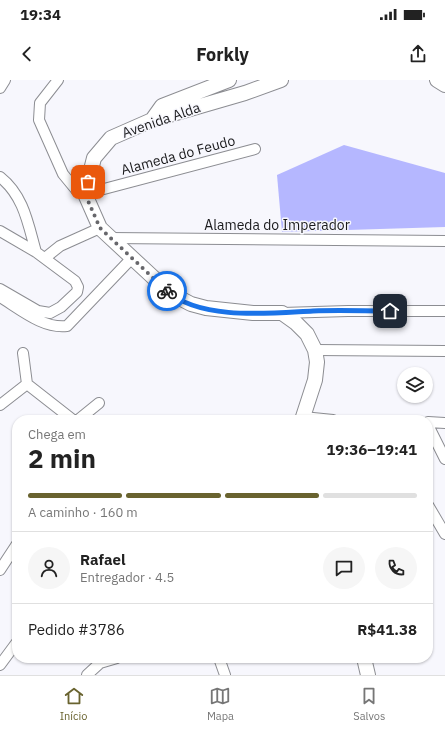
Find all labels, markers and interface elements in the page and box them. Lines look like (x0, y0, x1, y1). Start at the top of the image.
text: 19:34 (20, 5, 61, 24)
icon: back (16, 43, 38, 65)
text: Forkly (196, 43, 249, 66)
icon: share (407, 43, 429, 65)
street label: Avenida Alda (119, 98, 203, 142)
street label: Alameda do Feudo (119, 131, 237, 179)
pin (71, 165, 105, 199)
icon: bag (77, 171, 99, 193)
street label: Alameda do Imperador (204, 216, 350, 234)
courier (147, 271, 187, 311)
icon: bike (156, 280, 178, 302)
pin (373, 294, 407, 328)
icon: home (379, 300, 401, 322)
map controls (397, 367, 433, 403)
button: layers (397, 367, 433, 403)
text: Chega em (28, 426, 86, 443)
text: 19:36–19:41 (326, 440, 417, 459)
text: 2 min (28, 441, 96, 475)
text: A caminho · 160 m (28, 504, 138, 521)
button: person (28, 547, 70, 589)
button: chat (323, 547, 365, 589)
button: phone (375, 547, 417, 589)
text: Rafael (80, 550, 125, 569)
text: Entregador · 4.5 (80, 569, 174, 586)
text: Pedido #3786 (28, 620, 125, 639)
text: R$41.38 (357, 620, 417, 639)
tab: Início (60, 685, 88, 723)
tab: Mapa (207, 685, 234, 723)
tab: Salvos (353, 685, 385, 723)

